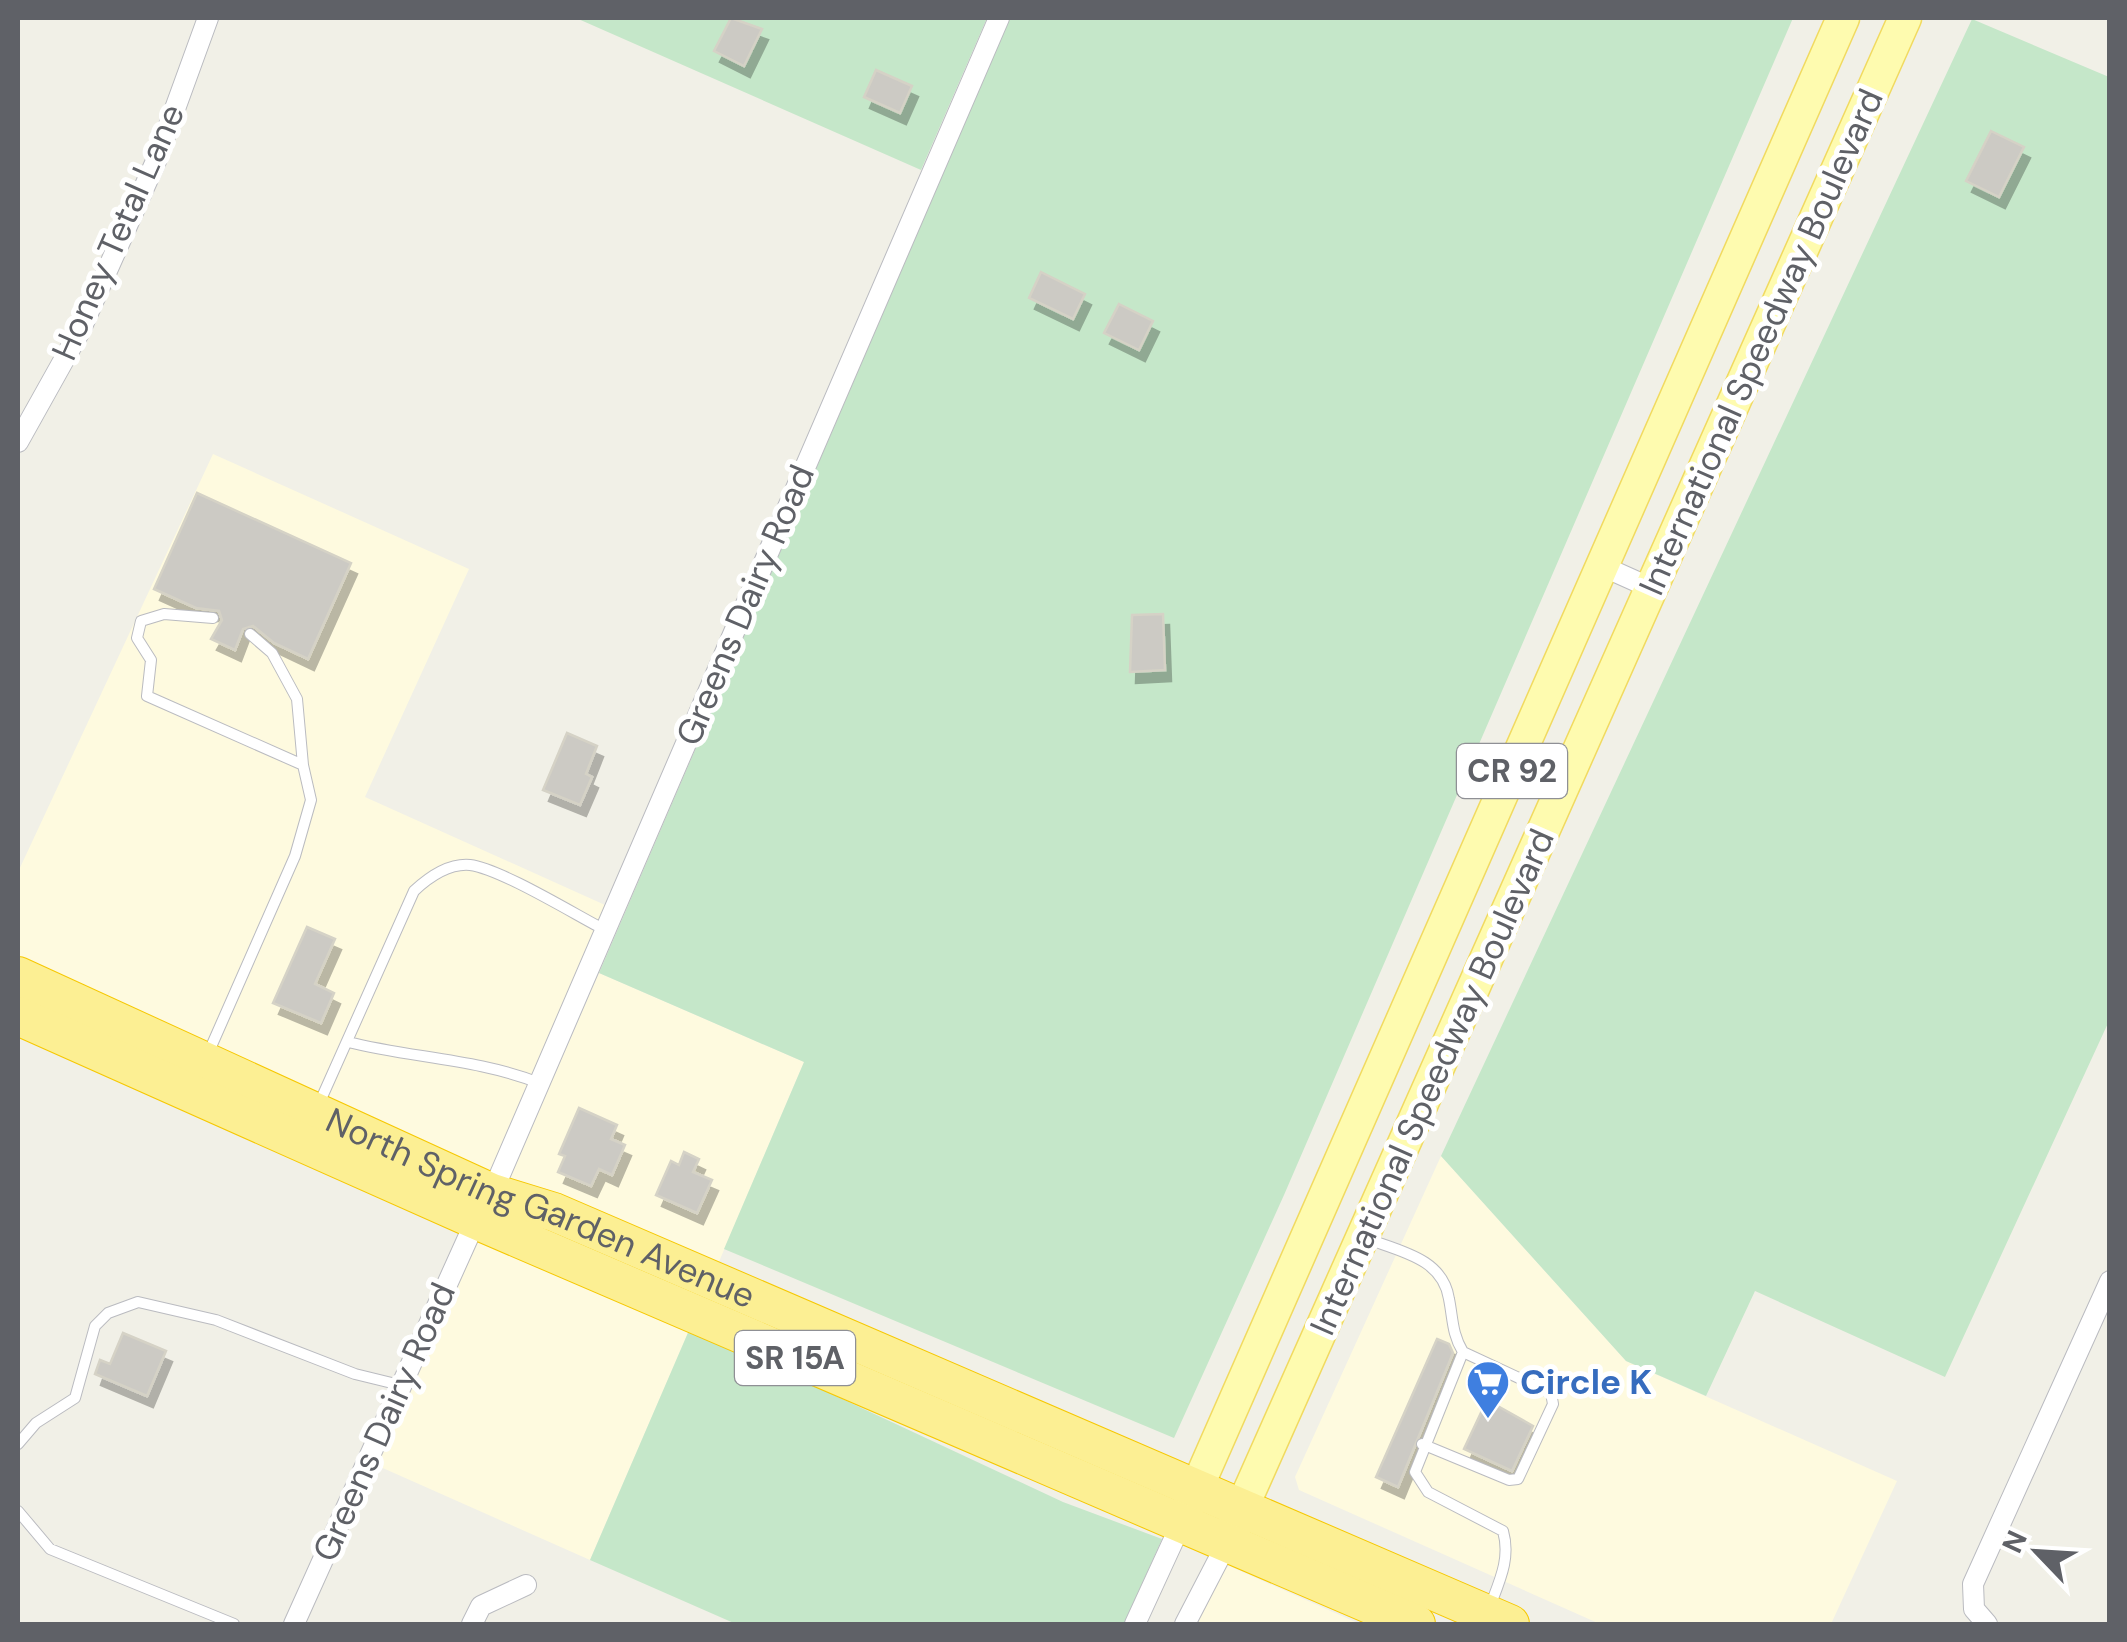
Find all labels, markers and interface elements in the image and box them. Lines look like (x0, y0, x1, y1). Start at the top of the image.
street label: International Speedway Boulevard (1628, 82, 1894, 602)
street label: Honey Tetal Lane (41, 97, 195, 367)
street label: Greens Dairy Road (665, 458, 825, 752)
road number: CR 92 (1457, 744, 1567, 798)
street label: International Speedway Boulevard (1299, 822, 1565, 1342)
street label: North Spring Garden Avenue (319, 1097, 762, 1319)
street label: Greens Dairy Road (302, 1275, 466, 1569)
road number: SR 15A (735, 1331, 855, 1385)
supermarket icon: Circle K (1465, 1359, 1511, 1420)
place label: Circle K (1520, 1359, 1652, 1405)
north arrow (1987, 1502, 2087, 1602)
text: N (1994, 1525, 2036, 1559)

